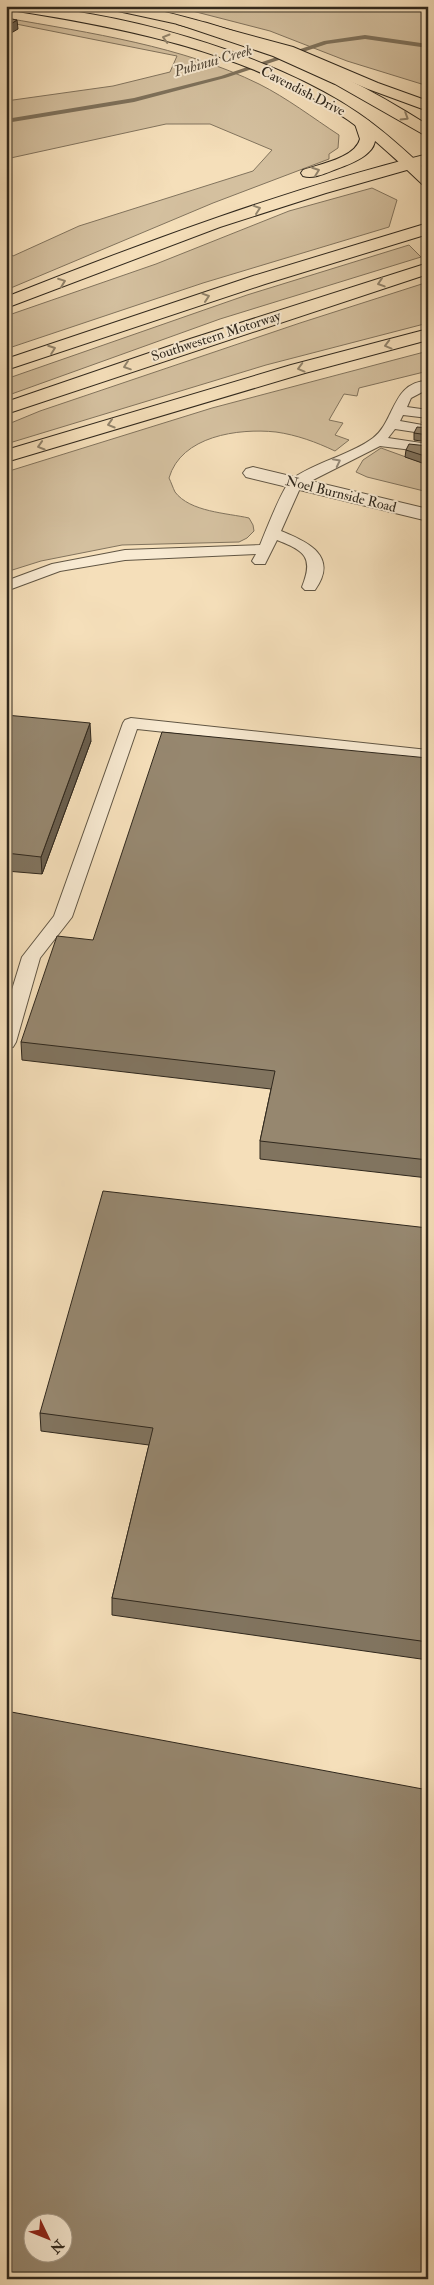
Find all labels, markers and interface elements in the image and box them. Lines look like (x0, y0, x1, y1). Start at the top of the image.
one-way arrow (162, 33, 170, 43)
water label: Puhinui Creek (171, 41, 254, 82)
street label: Cavendish Drive (258, 62, 348, 120)
one-way arrow (400, 110, 409, 120)
one-way arrow (311, 167, 320, 177)
one-way arrow (252, 204, 261, 214)
one-way arrow (57, 277, 66, 288)
one-way arrow (378, 277, 386, 287)
one-way arrow (202, 293, 210, 303)
street label: Southwestern Motorway (149, 307, 284, 366)
one-way arrow (383, 339, 392, 350)
one-way arrow (47, 345, 56, 355)
one-way arrow (123, 360, 132, 370)
one-way arrow (297, 363, 305, 373)
one-way arrow (108, 419, 116, 429)
one-way arrow (37, 440, 45, 450)
one-way arrow (331, 458, 340, 468)
street label: Noel Burnside Road (284, 472, 398, 516)
north arrow (22, 2212, 72, 2262)
text: N (46, 2235, 68, 2257)

